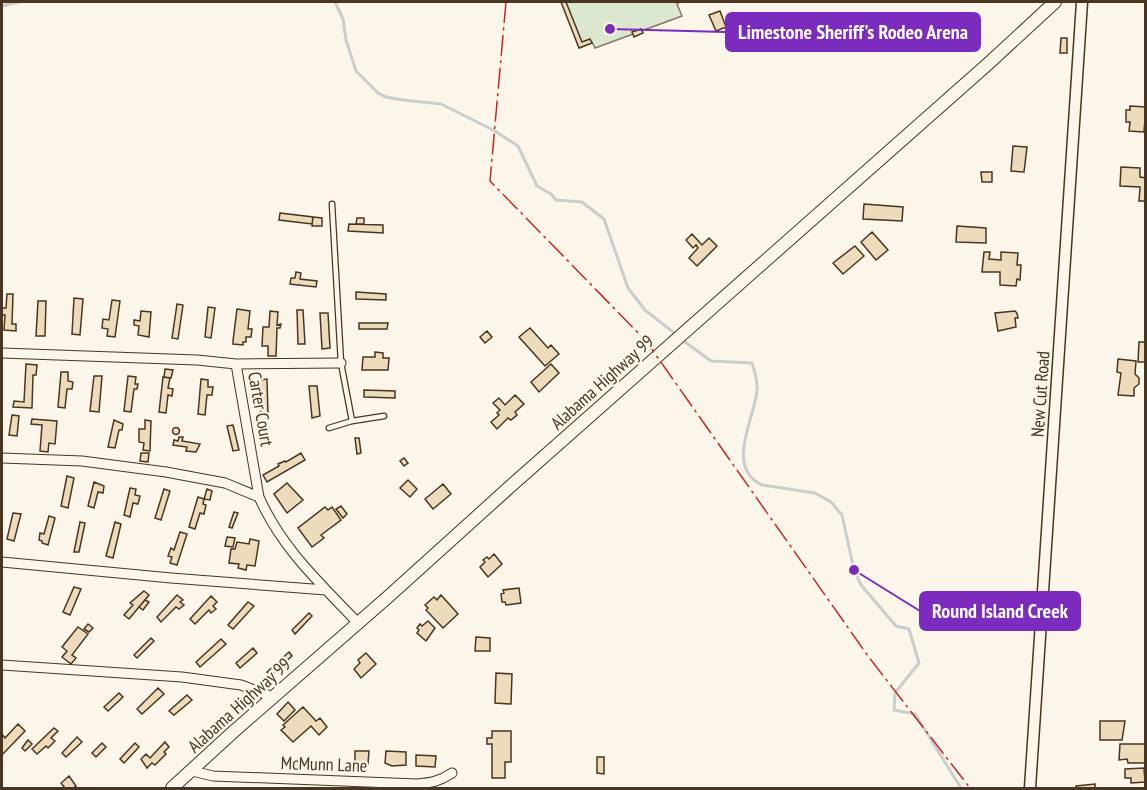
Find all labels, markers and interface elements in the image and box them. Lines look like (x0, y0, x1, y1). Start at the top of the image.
callout: Limestone Sheriff's Rodeo Arena (726, 13, 980, 51)
text: Limestone Sheriff's Rodeo Arena (738, 19, 968, 45)
street label: Alabama Highway 99 (546, 330, 658, 434)
street label: New Cut Road (1026, 350, 1054, 438)
street label: Carter Court (243, 370, 279, 448)
callout: Round Island Creek (920, 592, 1080, 630)
text: Round Island Creek (932, 598, 1069, 624)
street label: Alabama Highway 99 (183, 653, 295, 757)
street label: McMunn Lane (280, 751, 368, 777)

